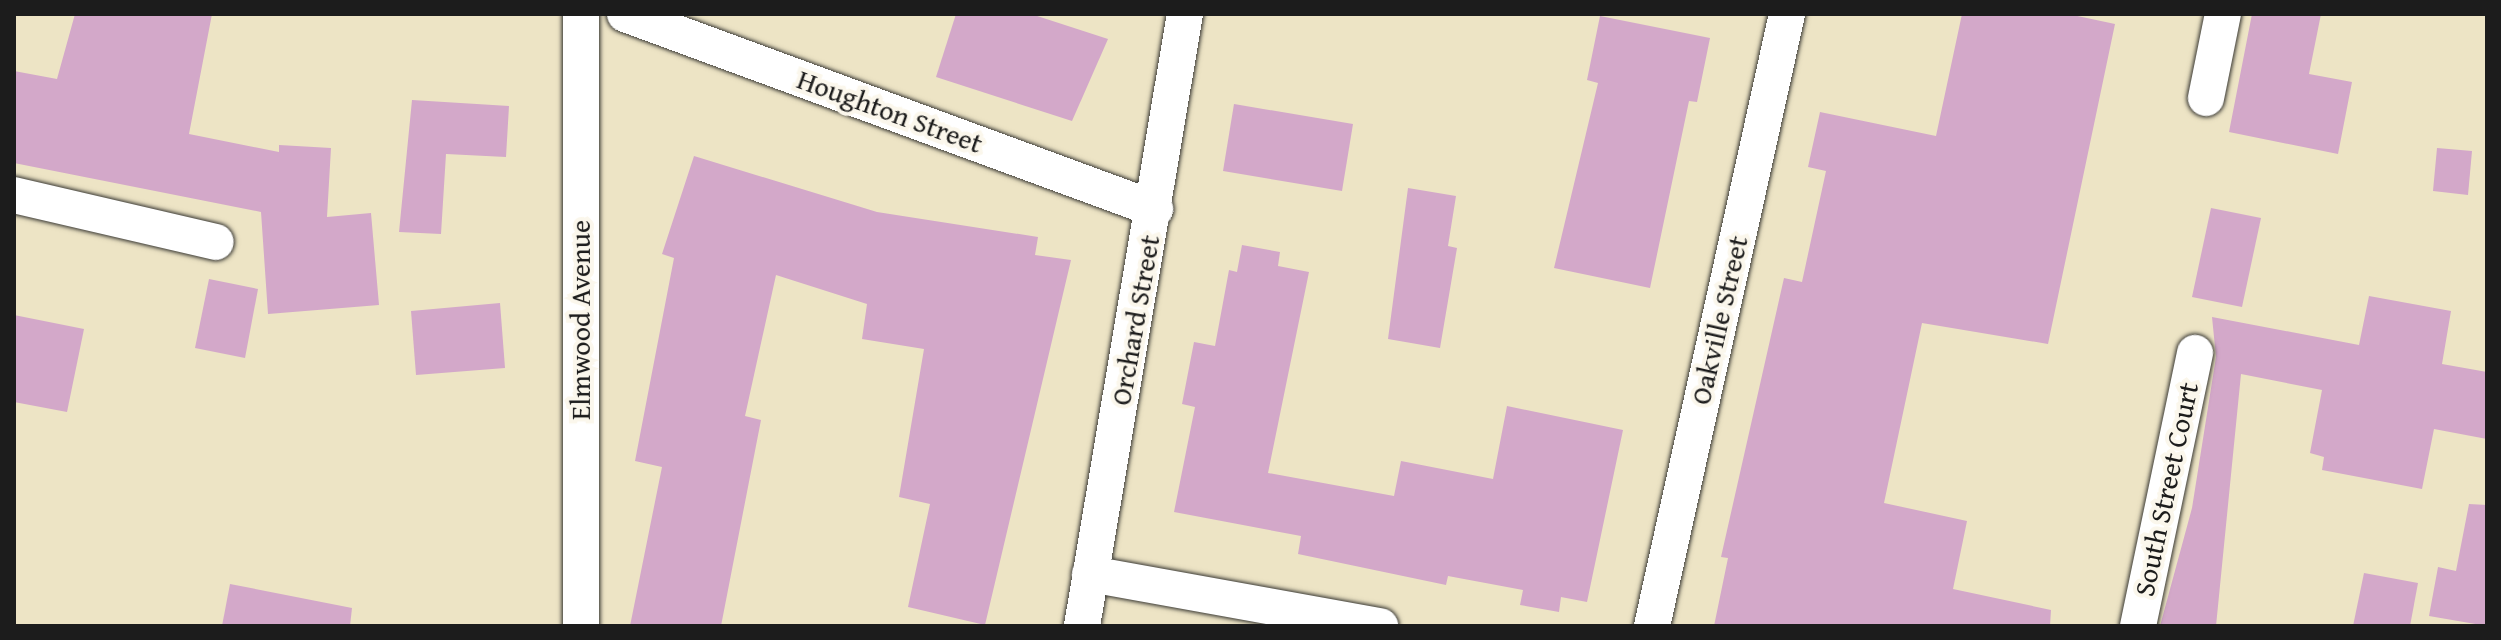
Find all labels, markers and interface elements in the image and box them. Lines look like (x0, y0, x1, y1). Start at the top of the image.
street label: Houghton Street (793, 62, 987, 160)
street label: Elmwood Avenue (563, 220, 597, 420)
street label: Orchard Street (1103, 232, 1167, 408)
street label: Oakville Street (1683, 232, 1755, 408)
street label: South Street Court (2127, 379, 2205, 599)

